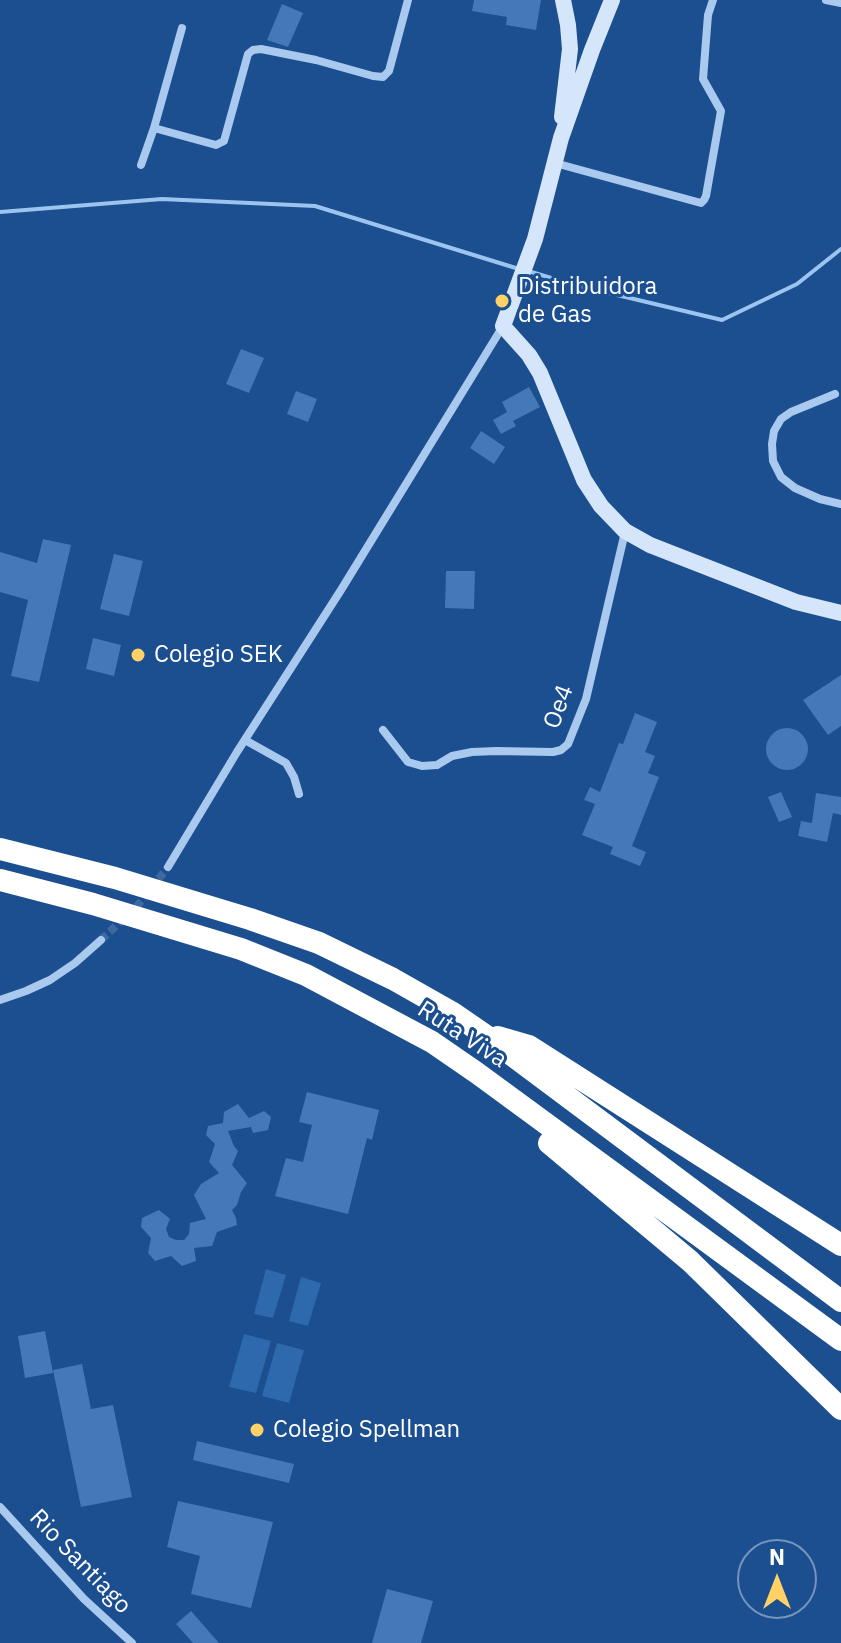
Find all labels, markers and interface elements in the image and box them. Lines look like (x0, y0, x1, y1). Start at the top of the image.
place label: Distribuidora de Gas (518, 273, 657, 329)
marker: Distribuidora de Gas (493, 292, 511, 310)
place label: Colegio SEK (154, 641, 283, 669)
marker: Colegio SEK (129, 646, 147, 664)
street label: Oe4 (538, 681, 580, 733)
street label: Ruta Viva (412, 995, 512, 1075)
place label: Colegio Spellman (273, 1416, 460, 1444)
marker: Colegio Spellman (248, 1421, 266, 1439)
street label: Rio Santiago (23, 1504, 137, 1620)
north arrow (737, 1539, 817, 1619)
text: N (769, 1542, 785, 1571)

